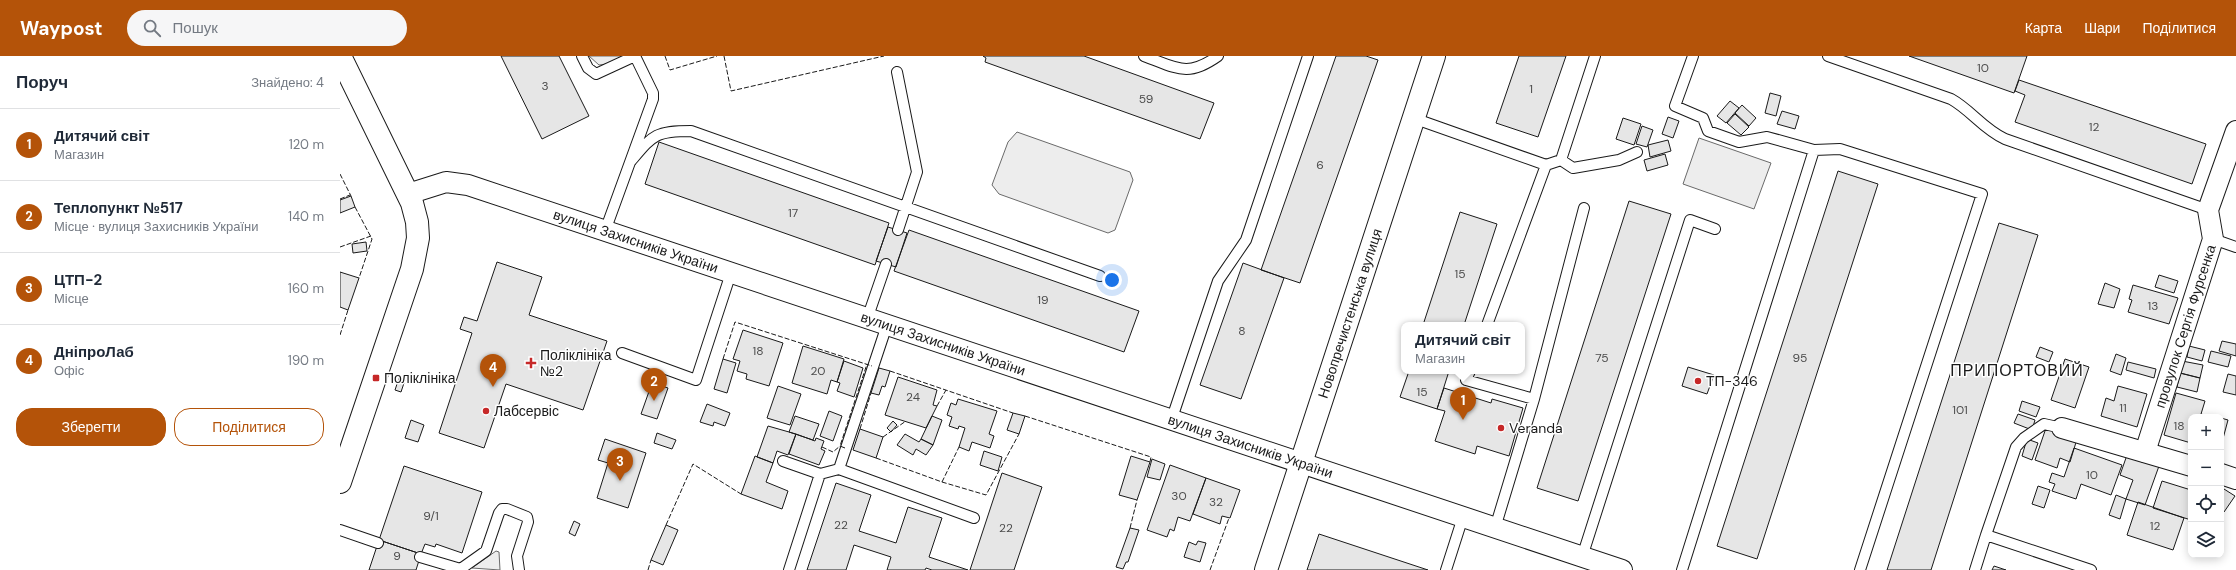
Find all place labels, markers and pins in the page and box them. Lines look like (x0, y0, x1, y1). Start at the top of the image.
place label: Поліклініка №2 (540, 346, 612, 380)
pin: 4 (480, 354, 506, 387)
marker: Поліклініка №2 (525, 357, 537, 369)
pin: 2 (641, 368, 667, 401)
place label: Поліклініка (384, 369, 456, 387)
place label: ТП-346 (1706, 372, 1758, 390)
marker: Поліклініка (371, 373, 381, 383)
marker: ТП-346 (1693, 376, 1703, 386)
pin: 1 (1450, 387, 1476, 420)
place label: Лабсервіс (494, 402, 559, 420)
marker: Лабсервіс (481, 406, 491, 416)
place label: Veranda (1509, 419, 1563, 437)
marker: Veranda (1496, 423, 1506, 433)
pin: 3 (607, 448, 633, 481)

